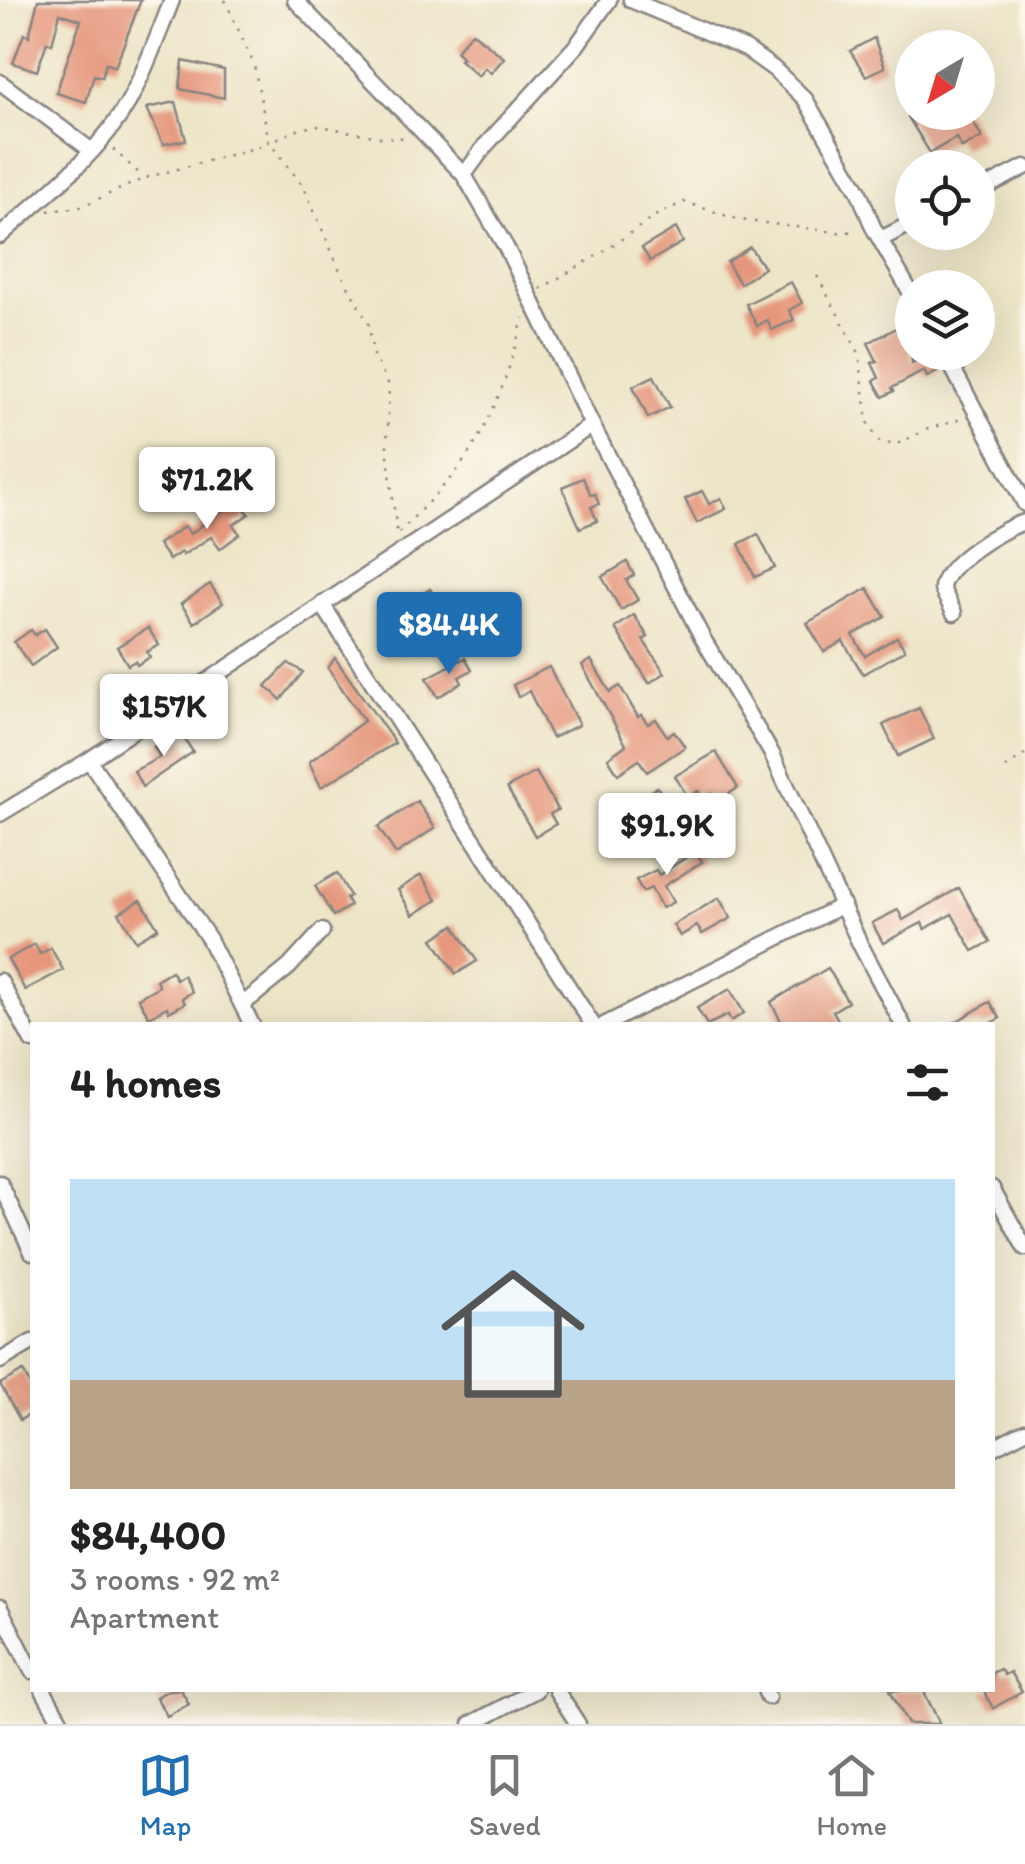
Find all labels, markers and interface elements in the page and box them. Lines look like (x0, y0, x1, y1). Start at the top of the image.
north arrow (895, 30, 995, 130)
map controls (895, 30, 995, 370)
button: locate (895, 150, 995, 250)
button: layers (895, 270, 995, 370)
pin: $71.2K (126, 447, 288, 532)
text: $71.2K (161, 460, 253, 498)
pin: $84.4K (368, 592, 530, 677)
text: $84.4K (399, 605, 499, 643)
pin: $157K (94, 674, 234, 759)
text: $157K (122, 687, 206, 725)
pin: $91.9K (586, 793, 748, 878)
text: $91.9K (621, 806, 713, 844)
icon: filters (900, 1055, 955, 1110)
text: 4 homes (70, 1057, 221, 1108)
icon: home (423, 1244, 603, 1424)
text: $84,400 (70, 1509, 227, 1560)
text: 3 rooms · 92 m² (70, 1560, 280, 1598)
text: Apartment (70, 1598, 219, 1636)
tab: Map (138, 1748, 193, 1842)
tab: Saved (469, 1748, 540, 1842)
tab: Home (816, 1748, 887, 1842)

